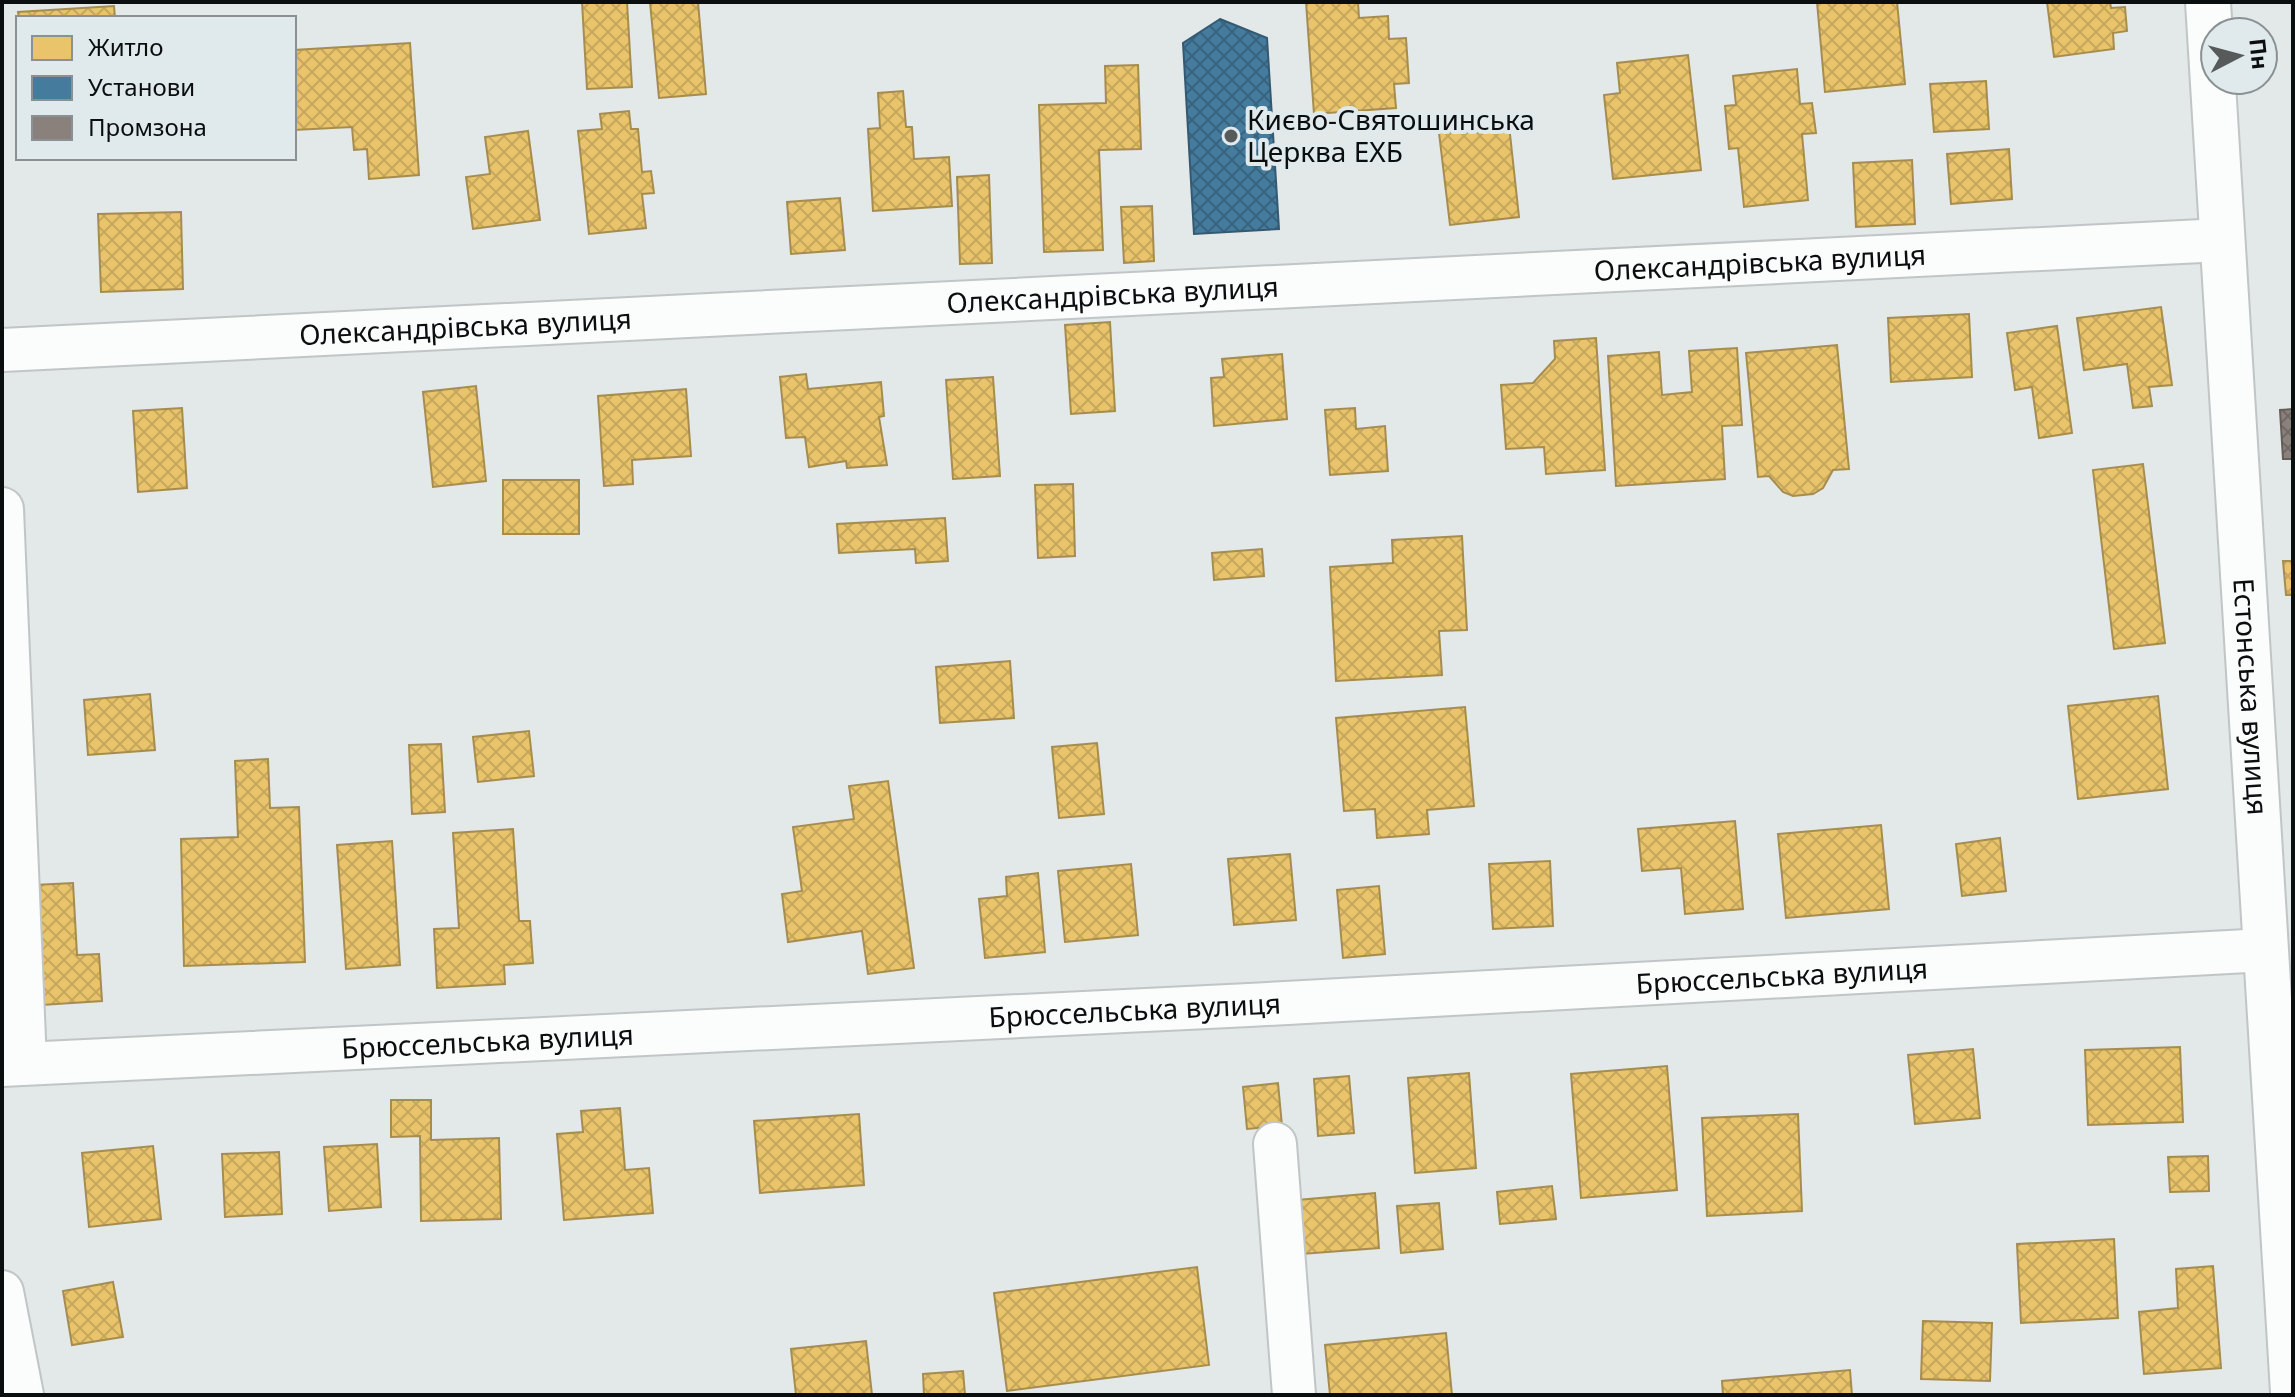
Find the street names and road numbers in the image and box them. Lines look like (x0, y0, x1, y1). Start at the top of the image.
street label: Олександрівська вулиця (1593, 235, 1927, 289)
street label: Олександрівська вулиця (946, 267, 1280, 321)
street label: Олександрівська вулиця (298, 299, 632, 353)
street label: Естонська вулиця (2225, 577, 2278, 816)
street label: Брюссельська вулиця (1635, 948, 1929, 1002)
street label: Брюссельська вулиця (988, 983, 1282, 1036)
street label: Брюссельська вулиця (340, 1015, 634, 1067)

